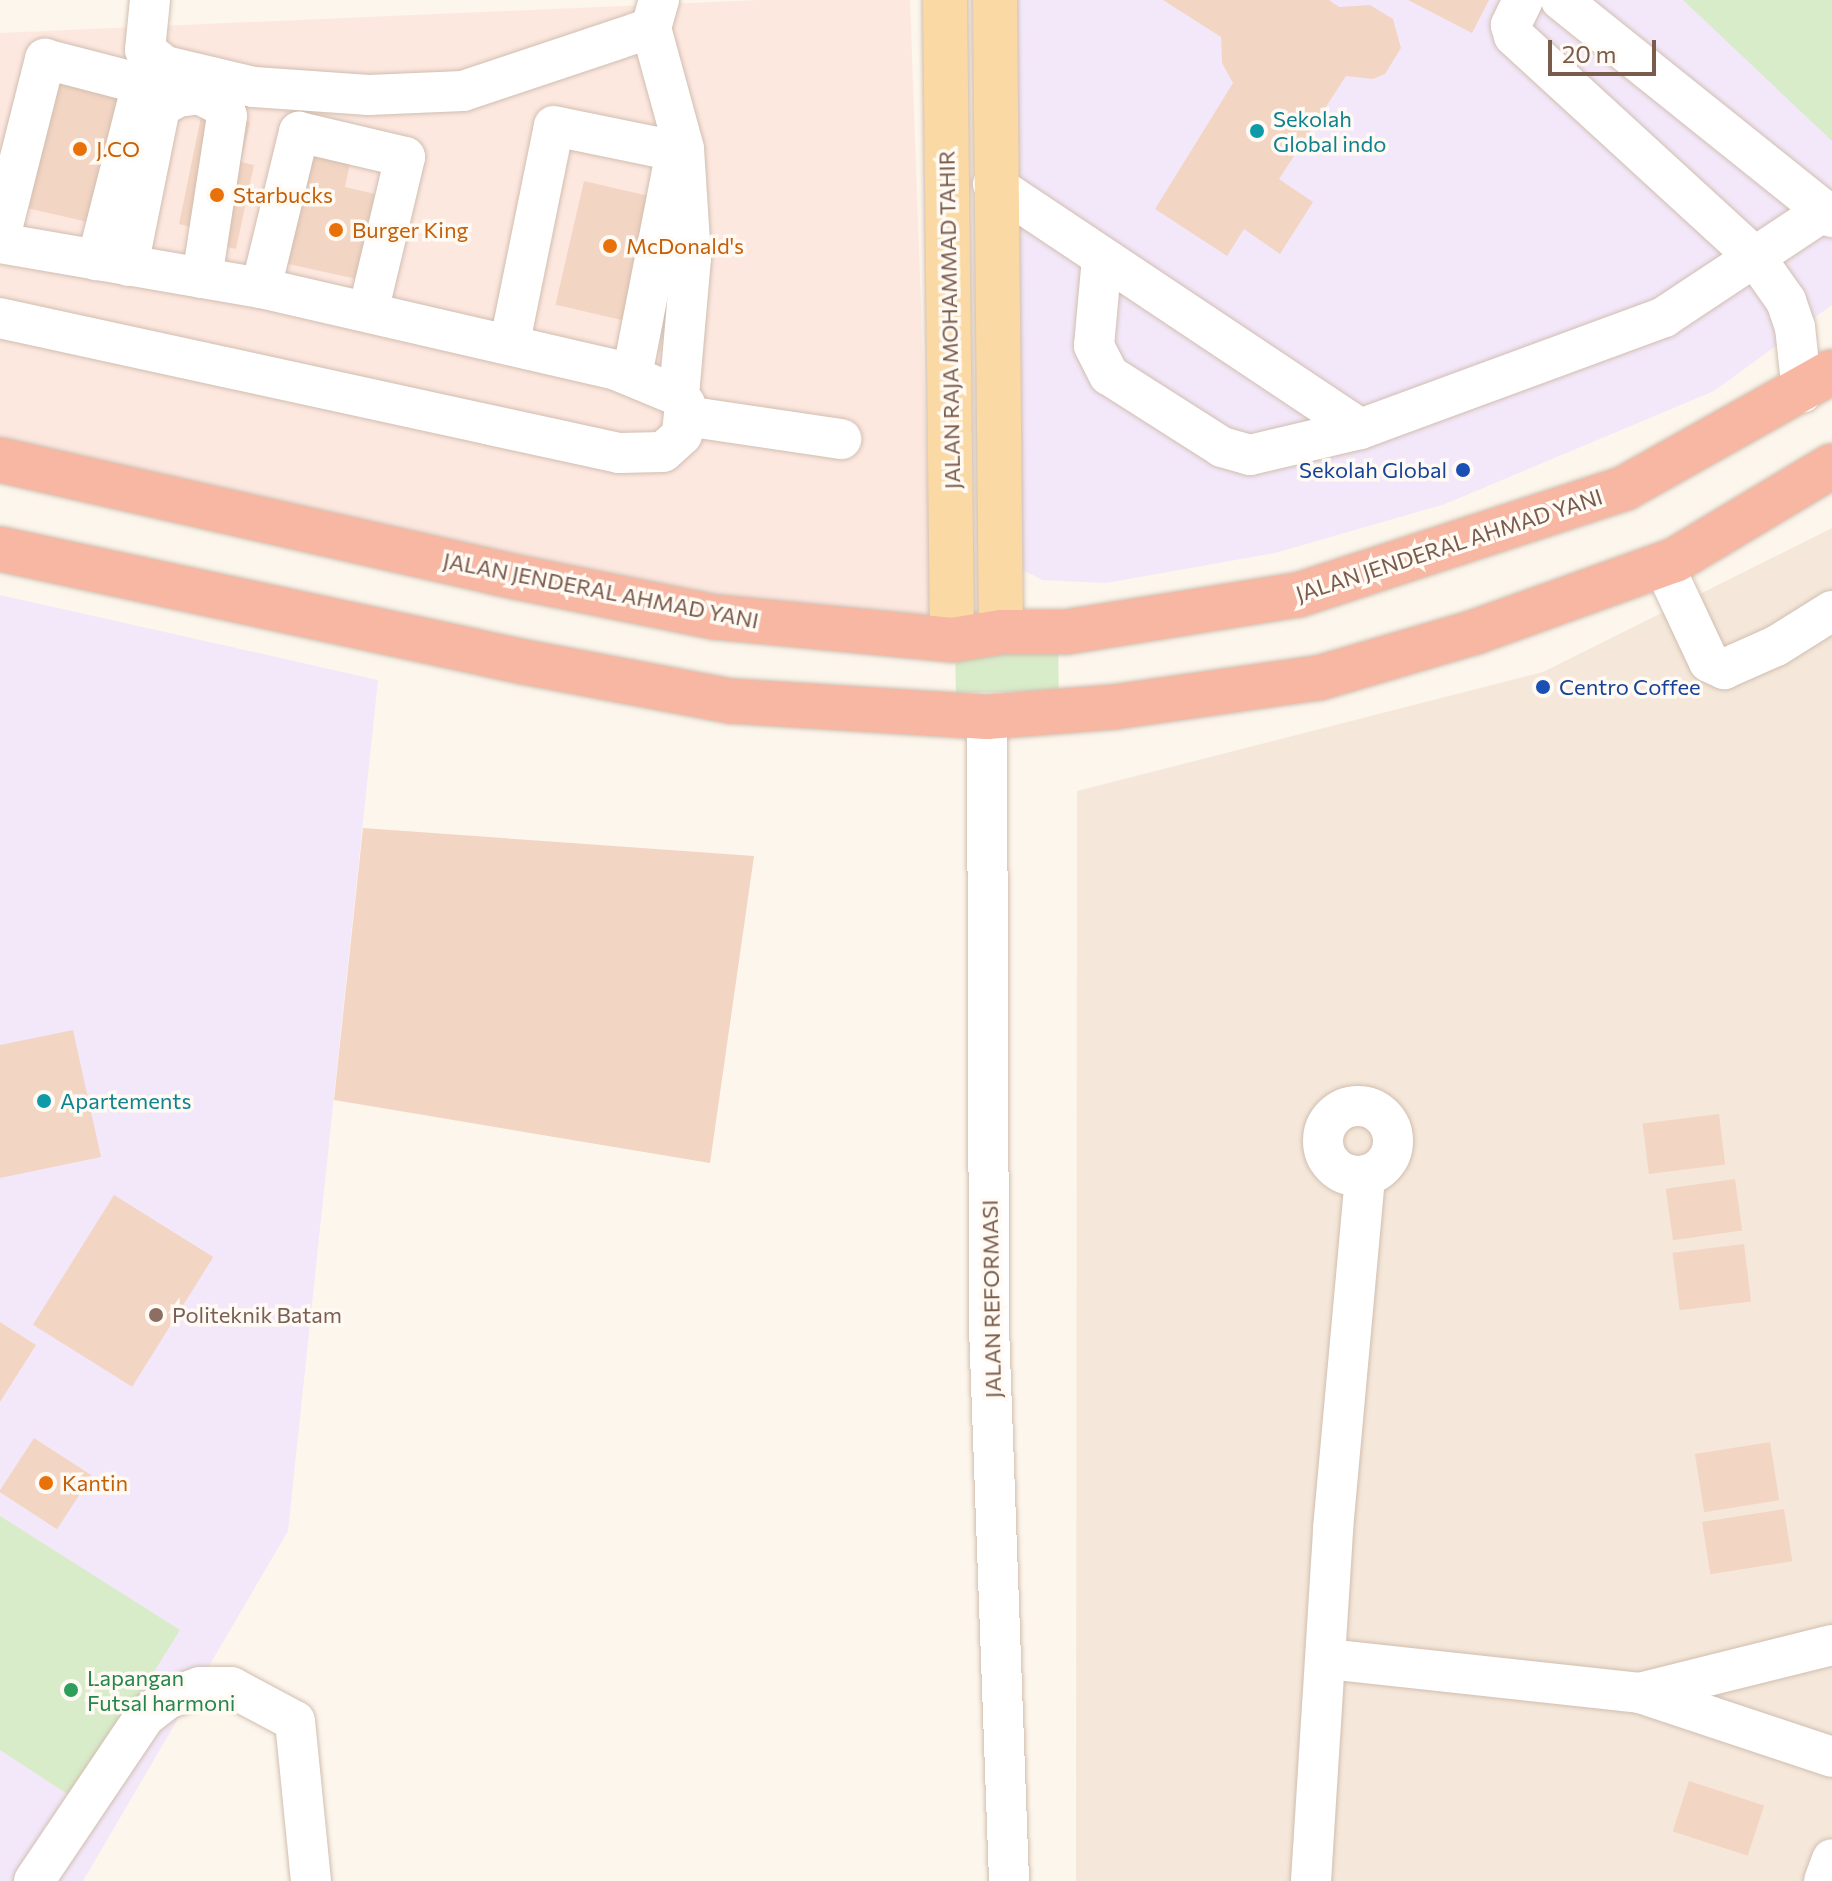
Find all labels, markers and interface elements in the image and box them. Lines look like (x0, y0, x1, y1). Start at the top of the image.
scale bar (1552, 24, 1660, 74)
text: 20 m (1562, 39, 1616, 68)
place label: Sekolah Global indo (1273, 105, 1386, 156)
marker: Sekolah Global indo (1248, 122, 1266, 140)
place label: J.CO (96, 136, 140, 162)
marker: J.CO (71, 140, 89, 158)
street label: JALAN RAJA MOHAMMAD TAHIR (933, 150, 965, 490)
place label: Starbucks (233, 182, 333, 208)
marker: Starbucks (208, 186, 226, 204)
place label: Burger King (352, 217, 469, 243)
marker: Burger King (327, 221, 345, 239)
place label: McDonald's (626, 233, 744, 259)
marker: McDonald's (601, 237, 619, 255)
place label: Sekolah Global (1299, 457, 1447, 483)
marker: Sekolah Global (1454, 461, 1472, 479)
street label: JALAN JENDERAL AHMAD YANI (1292, 483, 1606, 607)
street label: JALAN JENDERAL AHMAD YANI (441, 546, 761, 634)
place label: Centro Coffee (1559, 674, 1701, 700)
marker: Centro Coffee (1534, 678, 1552, 696)
place label: Apartements (60, 1088, 191, 1114)
marker: Apartements (35, 1092, 53, 1110)
street label: JALAN REFORMASI (976, 1199, 1006, 1399)
place label: Politeknik Batam (172, 1302, 342, 1328)
marker: Politeknik Batam (147, 1306, 165, 1324)
place label: Kantin (62, 1470, 128, 1496)
marker: Kantin (37, 1474, 55, 1492)
place label: Lapangan Futsal harmoni (87, 1664, 235, 1716)
marker: Lapangan Futsal harmoni (62, 1681, 80, 1699)

